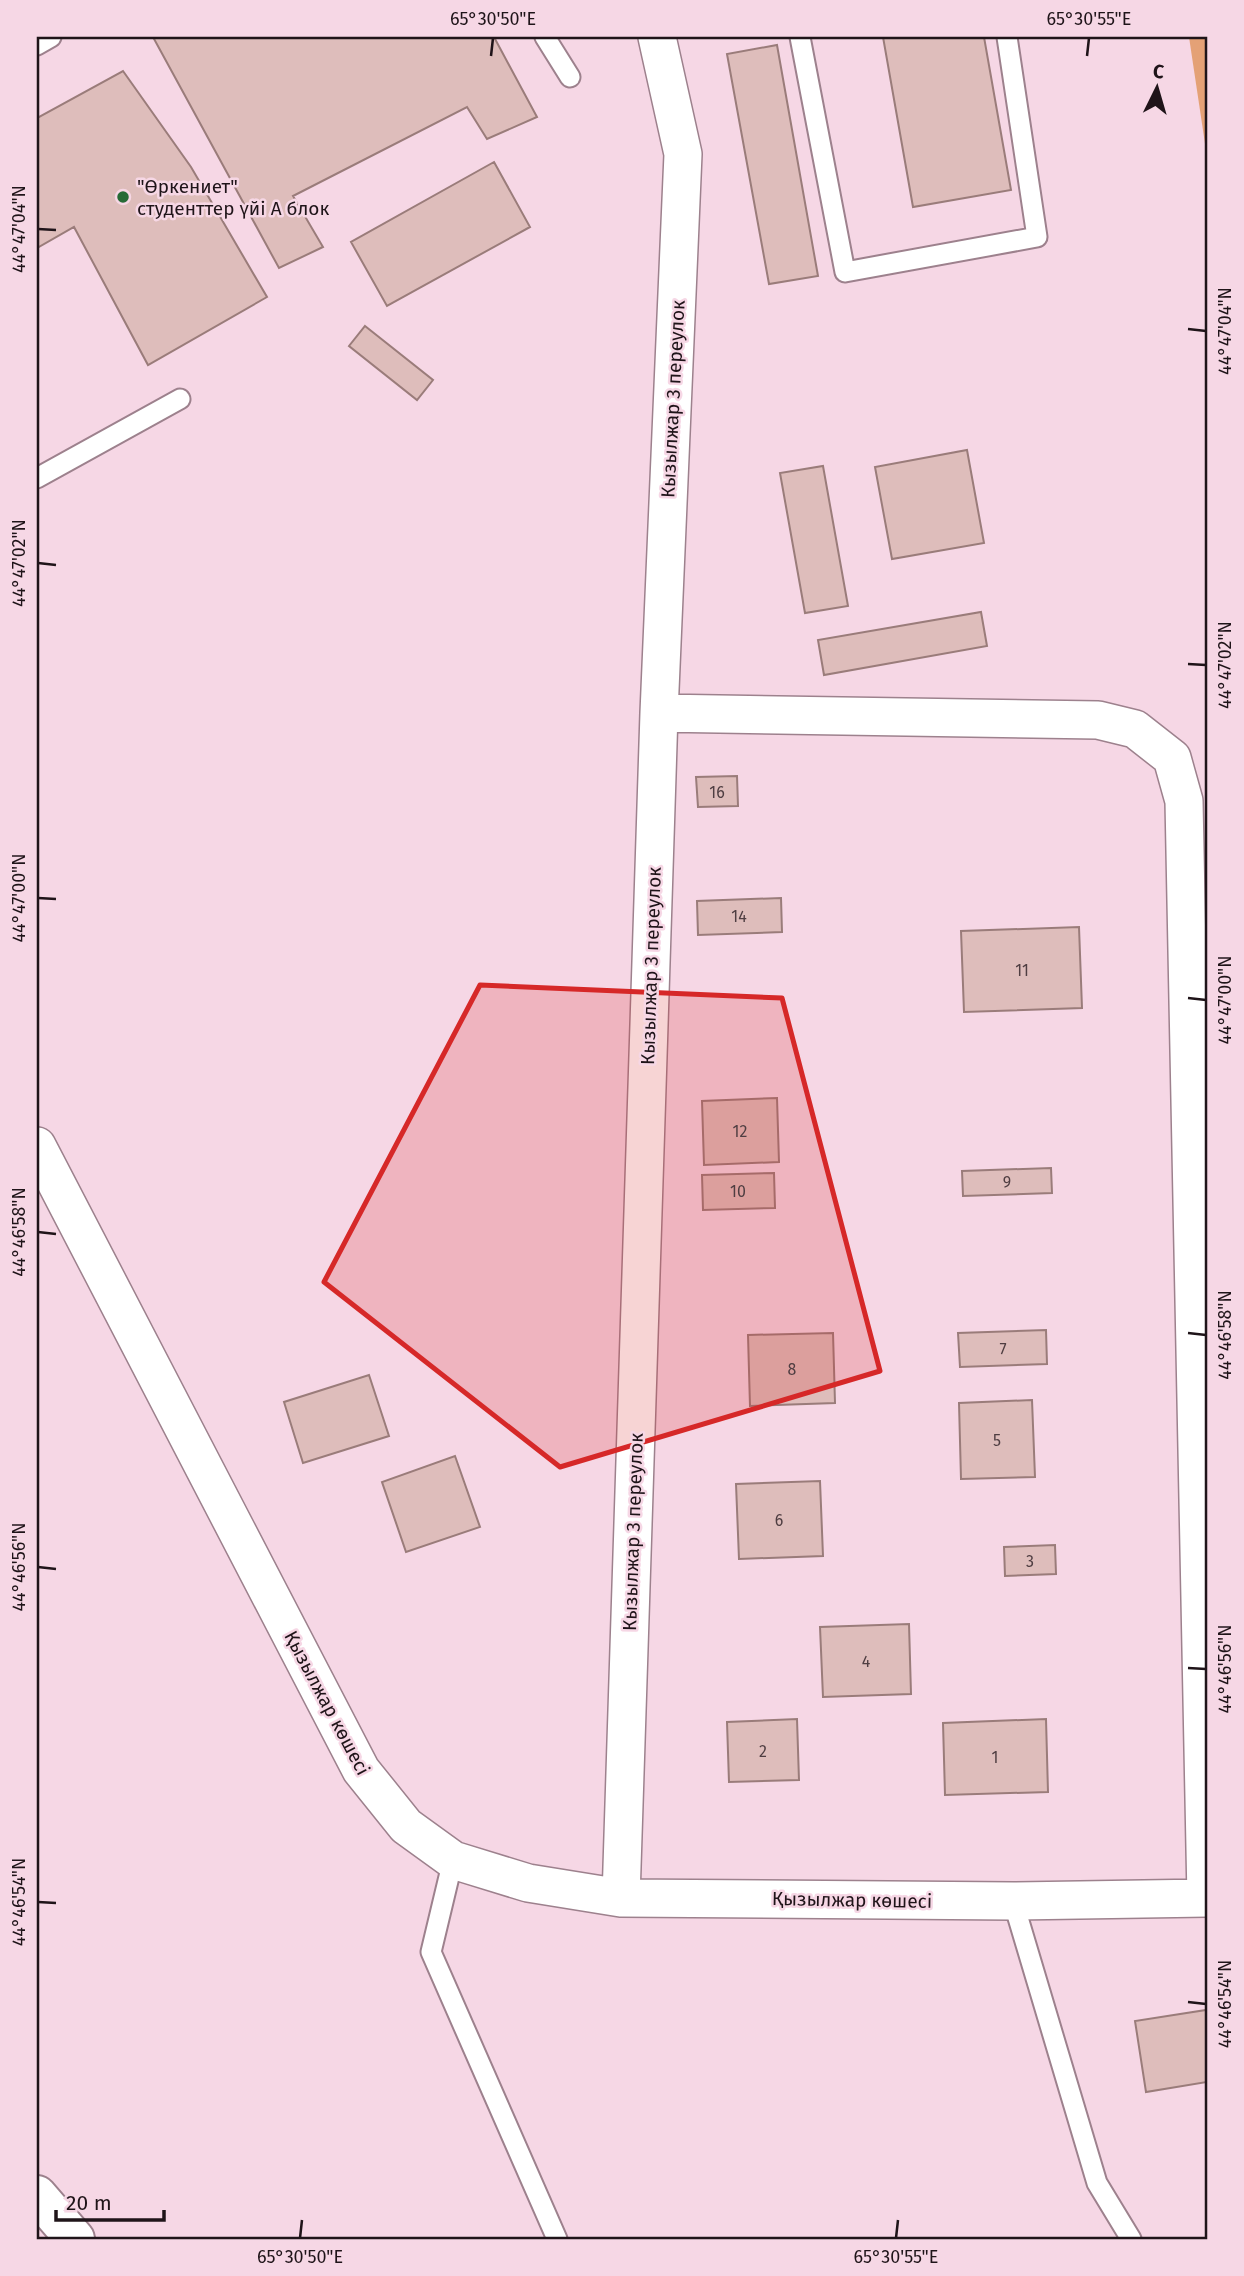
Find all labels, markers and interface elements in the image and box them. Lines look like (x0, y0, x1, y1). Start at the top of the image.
text: 65°30'50"E (450, 8, 536, 30)
text: 65°30'55"E (1047, 8, 1131, 30)
north arrow (1122, 52, 1192, 122)
text: С (1152, 60, 1165, 84)
place label: "Өркениет" студенттер үйі А блок (137, 175, 329, 220)
text: 44°47'04"N (8, 185, 30, 273)
marker: "Өркениет" студенттер үйі А блок (115, 189, 131, 205)
text: 44°47'04"N (1214, 287, 1236, 375)
street label: Кызылжар 3 переулок (656, 299, 690, 499)
text: 44°47'02"N (8, 519, 30, 607)
text: 44°47'02"N (1214, 621, 1236, 709)
house number: 16 (709, 783, 725, 802)
text: 44°47'00"N (8, 853, 30, 943)
street label: Кызылжар 3 переулок (636, 866, 666, 1065)
house number: 14 (731, 907, 747, 926)
text: 44°47'00"N (1214, 955, 1236, 1045)
house number: 11 (1015, 961, 1029, 980)
house number: 12 (733, 1122, 747, 1141)
house number: 9 (1003, 1173, 1011, 1192)
house number: 10 (730, 1182, 746, 1201)
text: 44°46'58"N (8, 1187, 30, 1277)
text: 44°46'58"N (1214, 1290, 1236, 1380)
house number: 7 (999, 1340, 1007, 1359)
house number: 8 (788, 1360, 797, 1379)
house number: 5 (993, 1431, 1001, 1450)
street label: Кызылжар 3 переулок (618, 1432, 648, 1631)
house number: 6 (775, 1511, 783, 1530)
text: 44°46'56"N (8, 1522, 30, 1612)
house number: 3 (1026, 1552, 1034, 1571)
text: 44°46'56"N (1214, 1624, 1236, 1714)
street label: Қызылжар көшесі (279, 1627, 375, 1779)
house number: 4 (862, 1652, 871, 1671)
house number: 2 (759, 1742, 767, 1761)
house number: 1 (992, 1748, 998, 1767)
text: 44°46'54"N (8, 1858, 30, 1946)
street label: Қызылжар көшесі (772, 1887, 932, 1913)
text: 44°46'54"N (1214, 1960, 1236, 2048)
scale bar (56, 2178, 164, 2222)
text: 20 m (66, 2190, 112, 2216)
text: 65°30'50"E (257, 2246, 343, 2268)
text: 65°30'55"E (854, 2246, 938, 2268)

